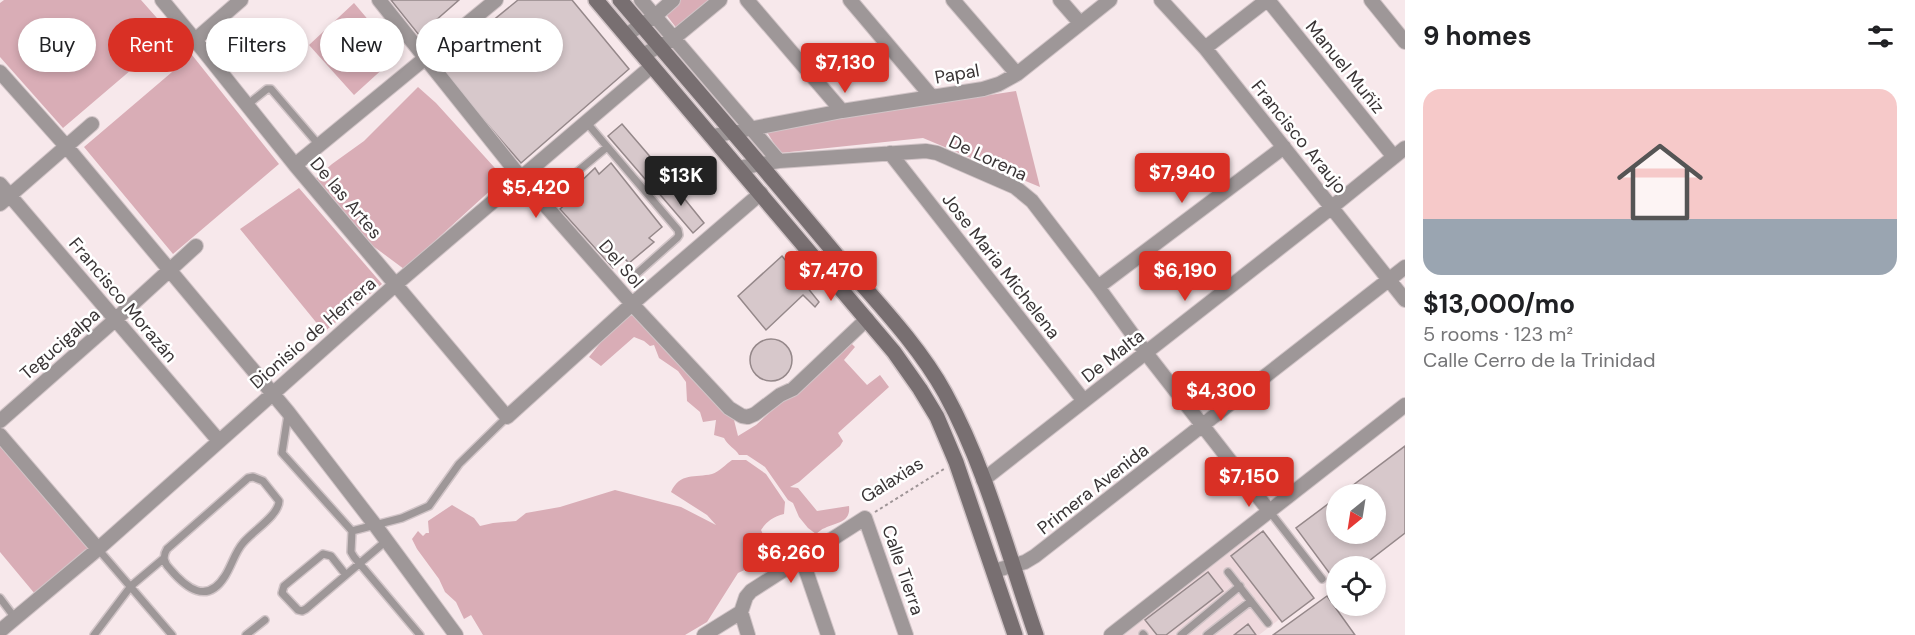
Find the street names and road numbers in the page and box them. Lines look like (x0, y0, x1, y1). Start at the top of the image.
street label: Manuel Muñiz (1300, 16, 1390, 118)
street label: Papal (933, 58, 981, 90)
street label: Francisco Araujo (1246, 75, 1352, 199)
street label: De Lorena (945, 129, 1031, 187)
street label: De las Artes (305, 152, 387, 244)
street label: Jose Maria Michelena (936, 188, 1066, 344)
street label: Francisco Morazán (64, 232, 182, 368)
street label: Del Sol (593, 235, 649, 293)
street label: Dionisio de Herrera (245, 272, 381, 394)
street label: Tegucigalpa (15, 303, 105, 385)
street label: De Malta (1077, 324, 1149, 388)
street label: Primera Avenida (1032, 438, 1154, 540)
street label: Galaxias (856, 451, 928, 509)
street label: Calle Tierra (876, 522, 930, 618)

